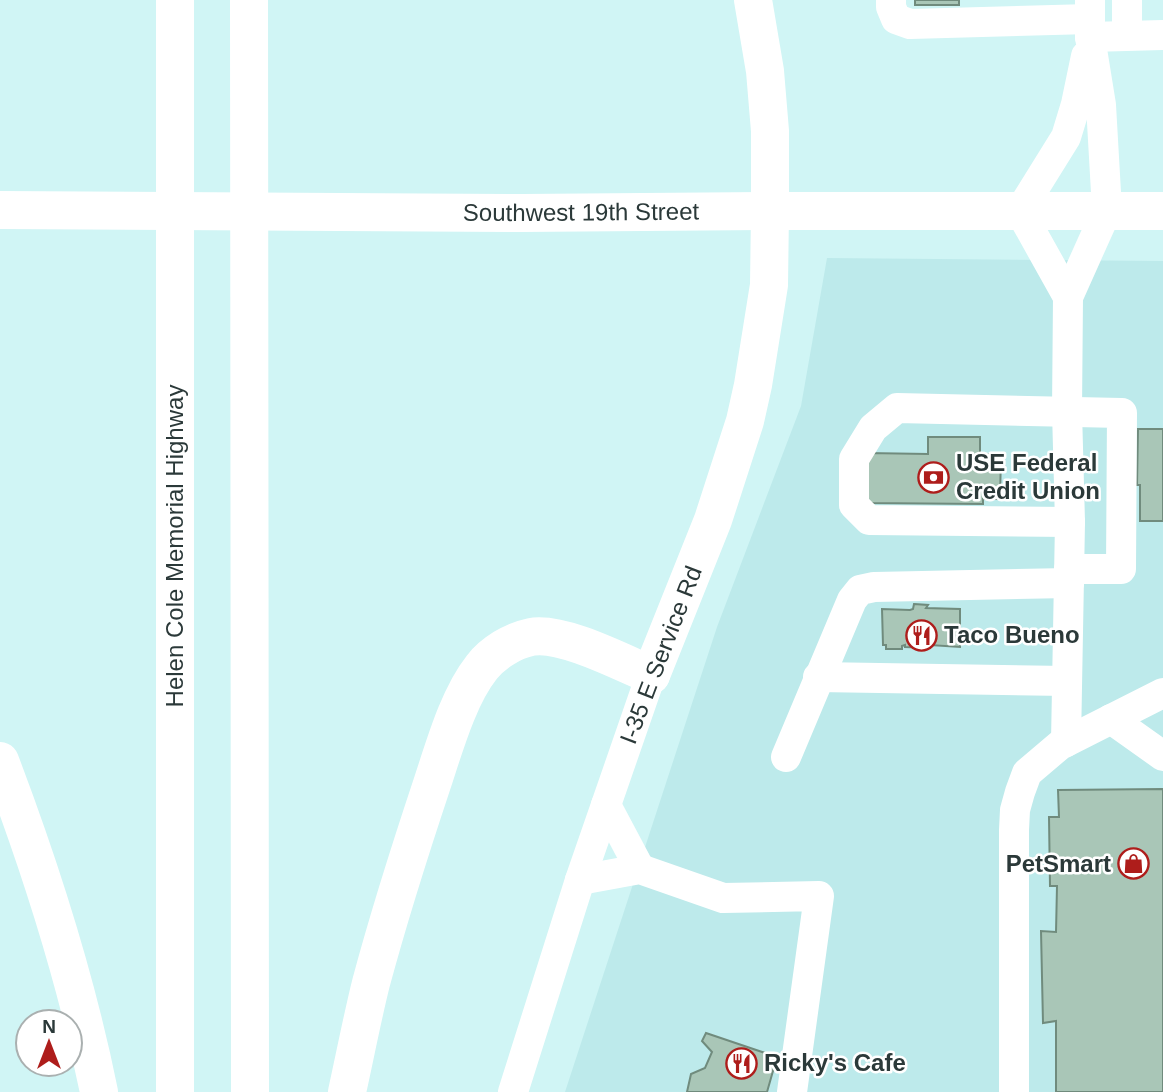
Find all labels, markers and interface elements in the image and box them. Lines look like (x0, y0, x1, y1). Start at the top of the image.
street label: Southwest 19th Street (463, 198, 700, 226)
street label: Helen Cole Memorial Highway (161, 385, 188, 707)
place label: USE Federal Credit Union (956, 449, 1100, 504)
bank icon: USE Federal Credit Union (916, 460, 950, 494)
street label: I-35 E Service Rd (614, 562, 707, 747)
restaurant icon: Taco Bueno (904, 618, 938, 652)
place label: Taco Bueno (944, 621, 1080, 648)
shop icon: PetSmart (1117, 847, 1151, 881)
place label: PetSmart (1006, 850, 1111, 877)
north arrow (14, 1008, 84, 1078)
text: N (42, 1016, 56, 1037)
restaurant icon: Ricky's Cafe (724, 1046, 758, 1080)
place label: Ricky's Cafe (764, 1049, 906, 1076)

